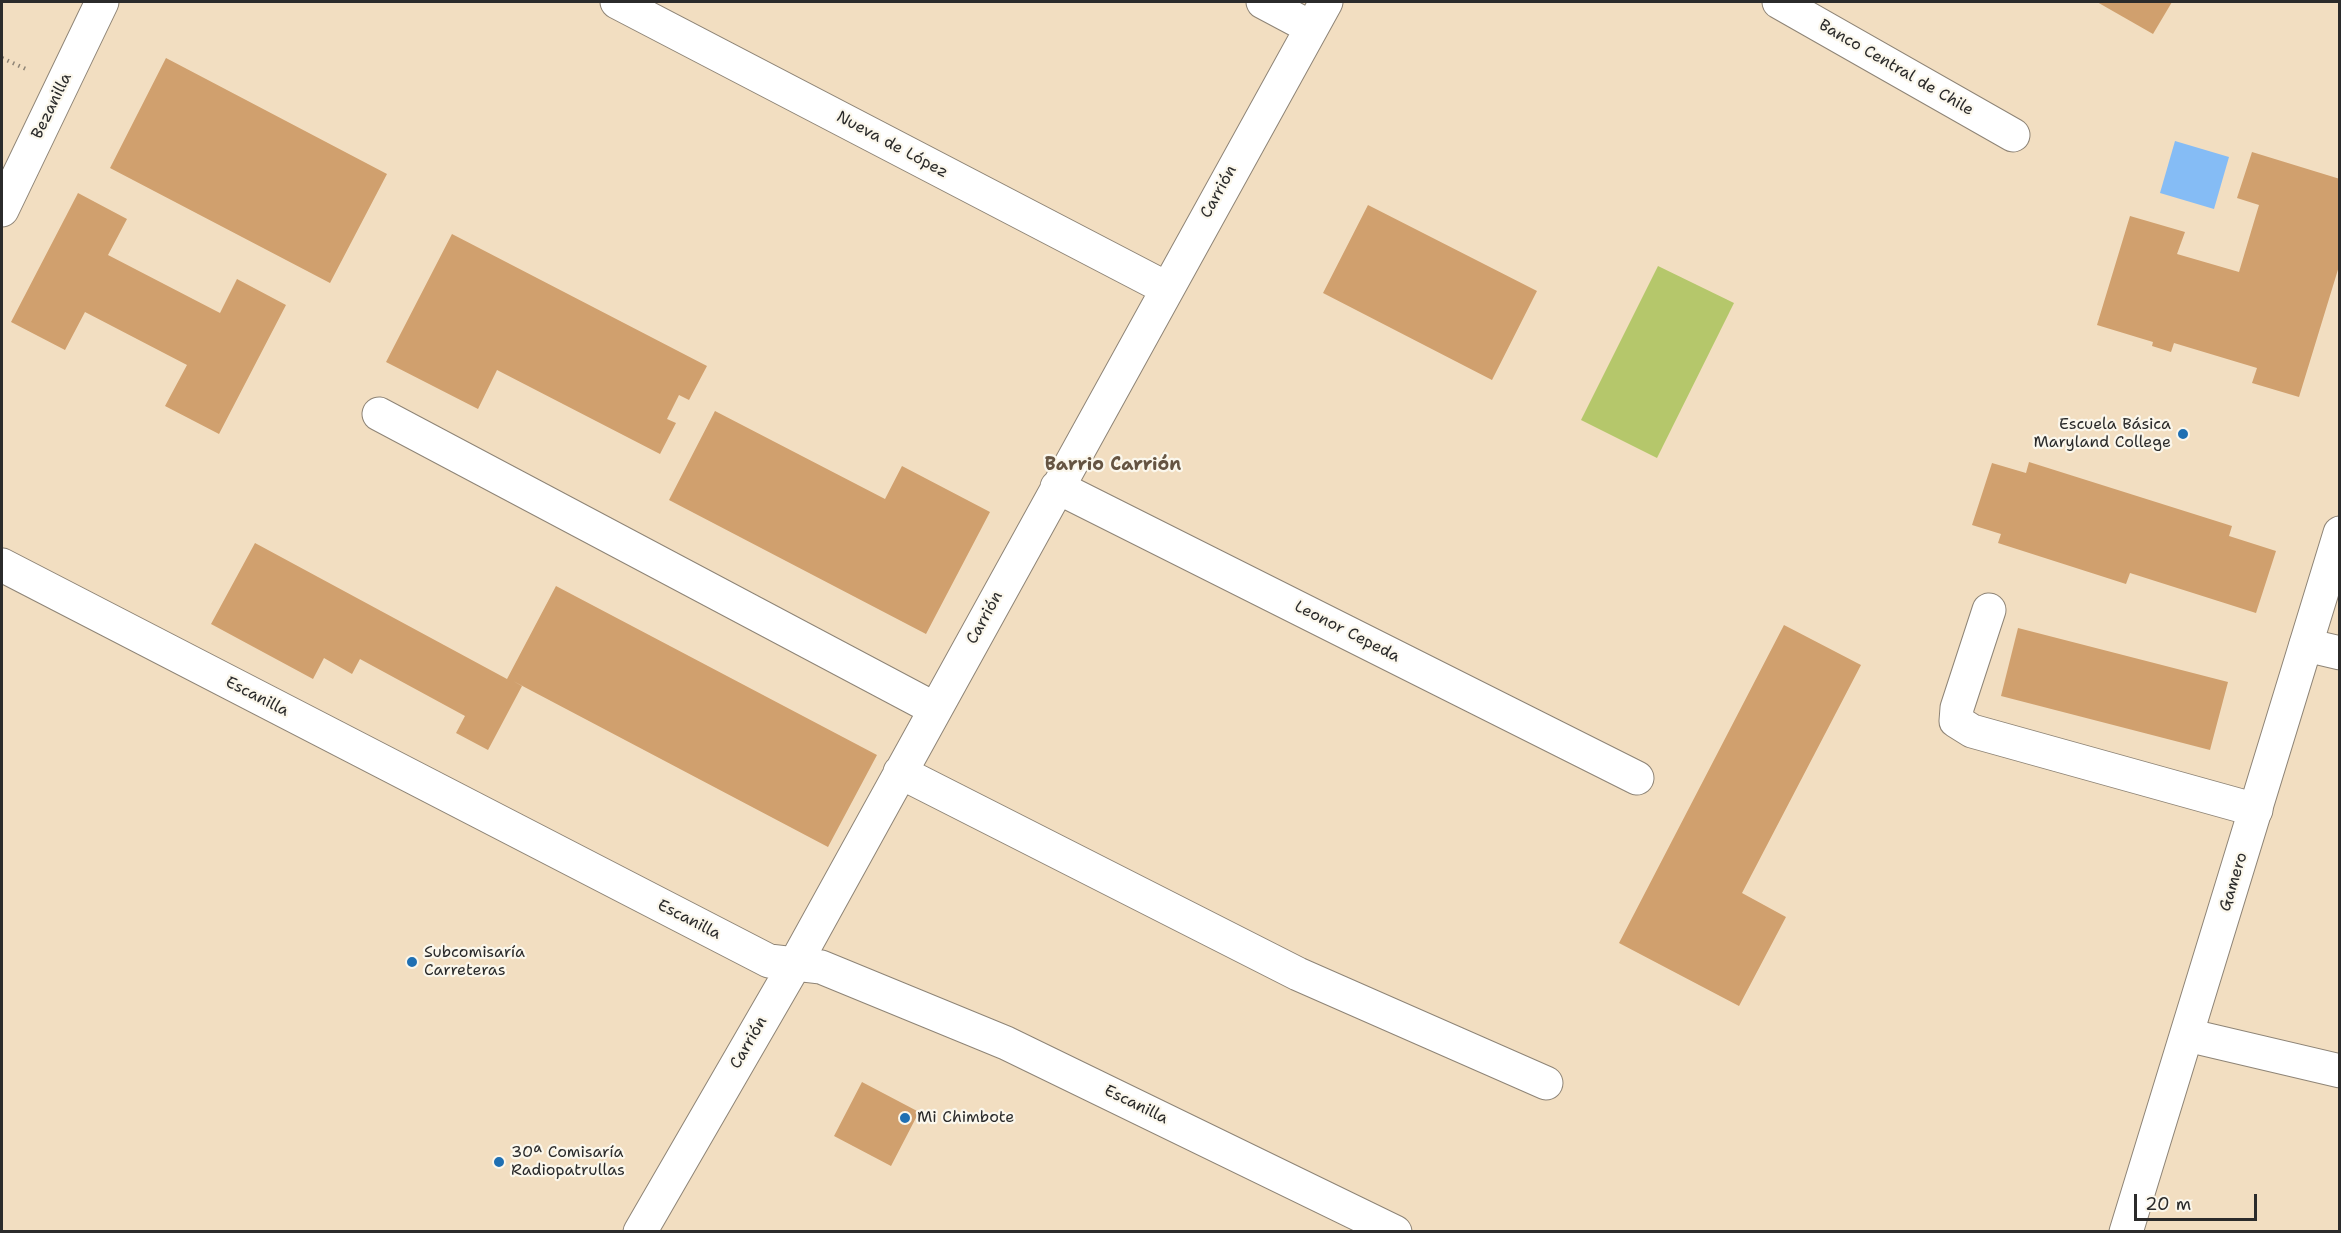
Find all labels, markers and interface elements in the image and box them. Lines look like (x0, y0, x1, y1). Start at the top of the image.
street label: Banco Central de Chile (1815, 16, 1977, 120)
street label: Bezanilla (28, 70, 76, 142)
street label: Nueva de López (833, 107, 951, 183)
street label: Carrión (1197, 162, 1241, 222)
place label: Escuela Básica Maryland College (2033, 415, 2171, 453)
marker: Escuela Básica Maryland College (2176, 427, 2190, 441)
district label: Barrio Carrión (1045, 454, 1181, 476)
street label: Carrión (963, 588, 1007, 648)
street label: Leonor Cepeda (1291, 597, 1403, 667)
street label: Escanilla (222, 673, 292, 721)
street label: Gamero (2216, 850, 2252, 914)
street label: Escanilla (654, 896, 724, 944)
place label: Subcomisaría Carreteras (424, 943, 525, 981)
marker: Subcomisaría Carreteras (405, 955, 419, 969)
street label: Carrión (726, 1013, 772, 1073)
street label: Escanilla (1101, 1081, 1171, 1129)
place label: Mi Chimbote (917, 1108, 1014, 1128)
marker: Mi Chimbote (898, 1111, 912, 1125)
place label: 30ª Comisaría Radiopatrullas (511, 1143, 625, 1181)
marker: 30ª Comisaría Radiopatrullas (492, 1155, 506, 1169)
scale bar (2137, 1182, 2260, 1220)
text: 20 m (2145, 1192, 2191, 1216)

